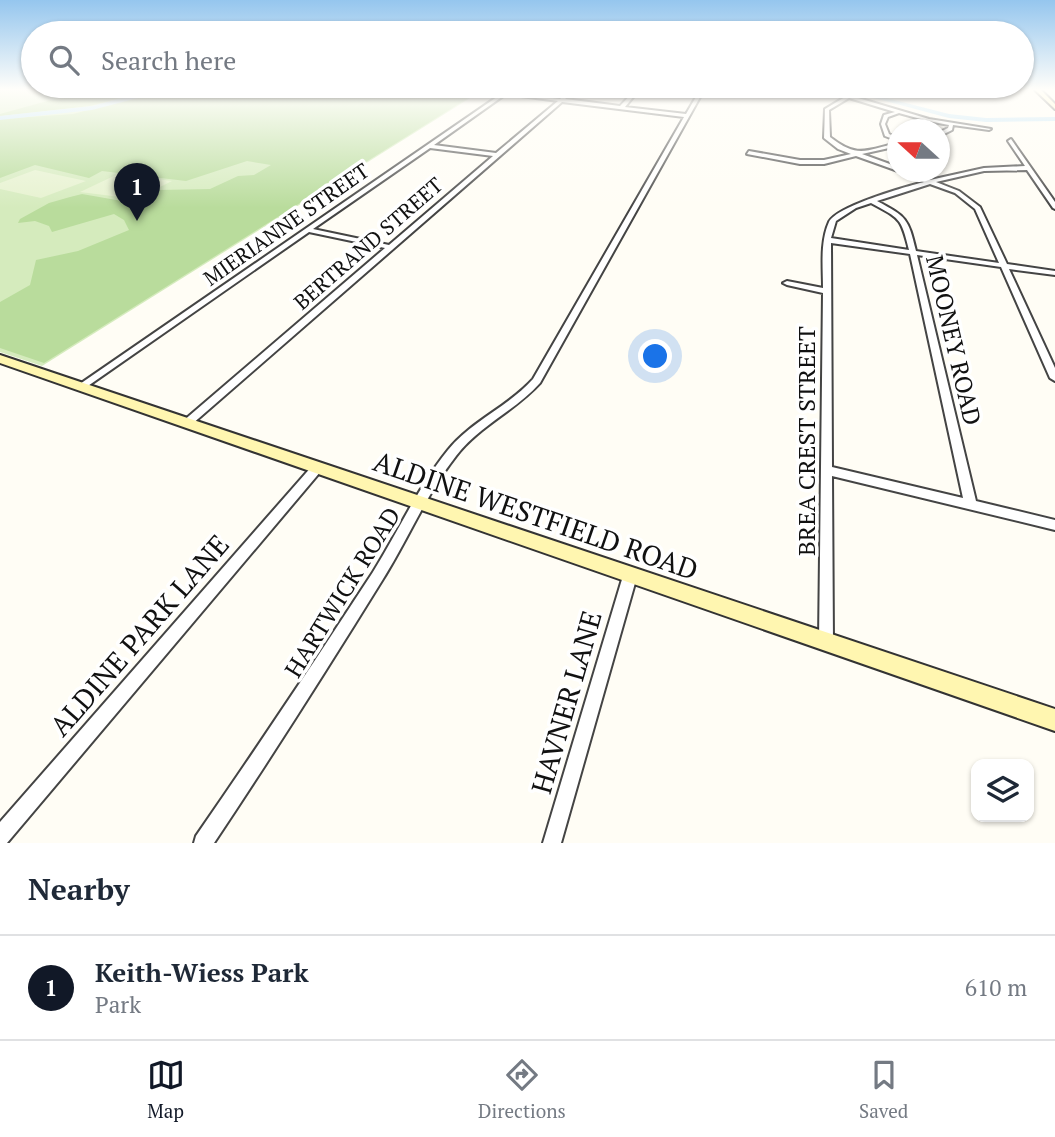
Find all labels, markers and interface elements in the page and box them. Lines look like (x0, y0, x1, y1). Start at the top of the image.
search box (21, 21, 1034, 98)
icon: search (45, 41, 83, 79)
text: Search here (101, 43, 236, 77)
north arrow (887, 119, 950, 182)
street label: MIERIANNE STREET (198, 156, 374, 292)
pin: 1 (114, 163, 160, 221)
street label: BERTRAND STREET (288, 171, 448, 315)
street label: MOONEY ROAD (919, 252, 989, 428)
street label: BREA CREST STREET (790, 326, 822, 556)
your location (638, 339, 672, 373)
street label: ALDINE WESTFIELD ROAD (369, 442, 703, 588)
street label: HARTWICK ROAD (277, 501, 407, 683)
street label: ALDINE PARK LANE (41, 526, 237, 744)
street label: HAVNER LANE (522, 606, 610, 798)
map controls (971, 759, 1034, 822)
button: layers (971, 759, 1034, 822)
text: Nearby (28, 869, 130, 909)
text: Keith-Wiess Park (95, 955, 309, 989)
text: 1 (45, 972, 58, 1003)
text: 610 m (965, 972, 1027, 1003)
text: Park (95, 989, 141, 1020)
tab: Map (147, 1056, 185, 1123)
tab: Directions (478, 1056, 566, 1123)
tab: Saved (859, 1056, 908, 1123)

